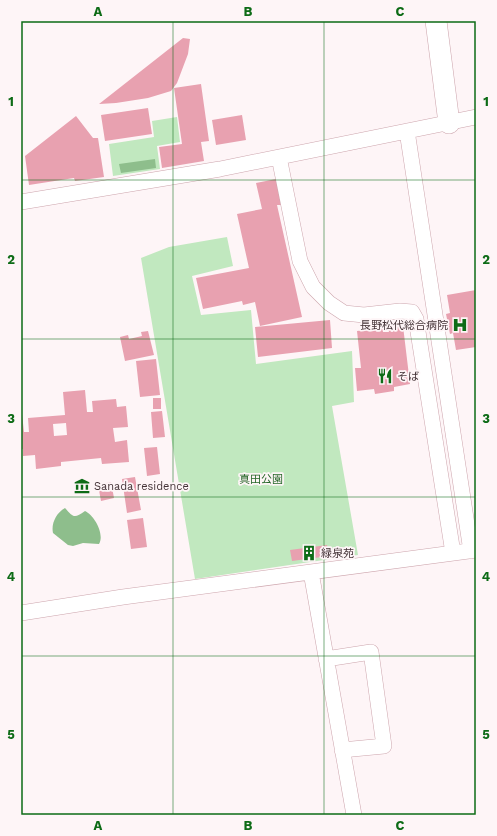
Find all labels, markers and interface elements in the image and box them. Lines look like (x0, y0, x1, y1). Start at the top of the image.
text: A (94, 4, 103, 19)
text: B (244, 4, 253, 19)
text: C (396, 4, 405, 19)
text: 1 (8, 94, 14, 109)
text: 1 (483, 94, 489, 109)
text: 2 (7, 252, 15, 267)
text: 2 (482, 252, 490, 267)
hospital icon: 長野松代総合病院 (451, 316, 469, 334)
place label: 長野松代総合病院 (360, 319, 448, 332)
restaurant icon: そば (376, 367, 394, 385)
place label: そば (397, 370, 419, 383)
text: 3 (7, 411, 15, 426)
text: 3 (482, 411, 490, 426)
park label: 真田公園 (239, 473, 283, 486)
museum icon: Sanada residence (73, 477, 91, 495)
place label: Sanada residence (94, 480, 189, 493)
building icon: 緑泉苑 (300, 544, 318, 562)
place label: 緑泉苑 (321, 547, 354, 560)
text: 4 (7, 569, 16, 584)
text: 4 (482, 569, 491, 584)
text: 5 (7, 727, 15, 742)
text: 5 (482, 727, 490, 742)
text: A (94, 818, 103, 833)
text: B (244, 818, 253, 833)
text: C (396, 818, 405, 833)

